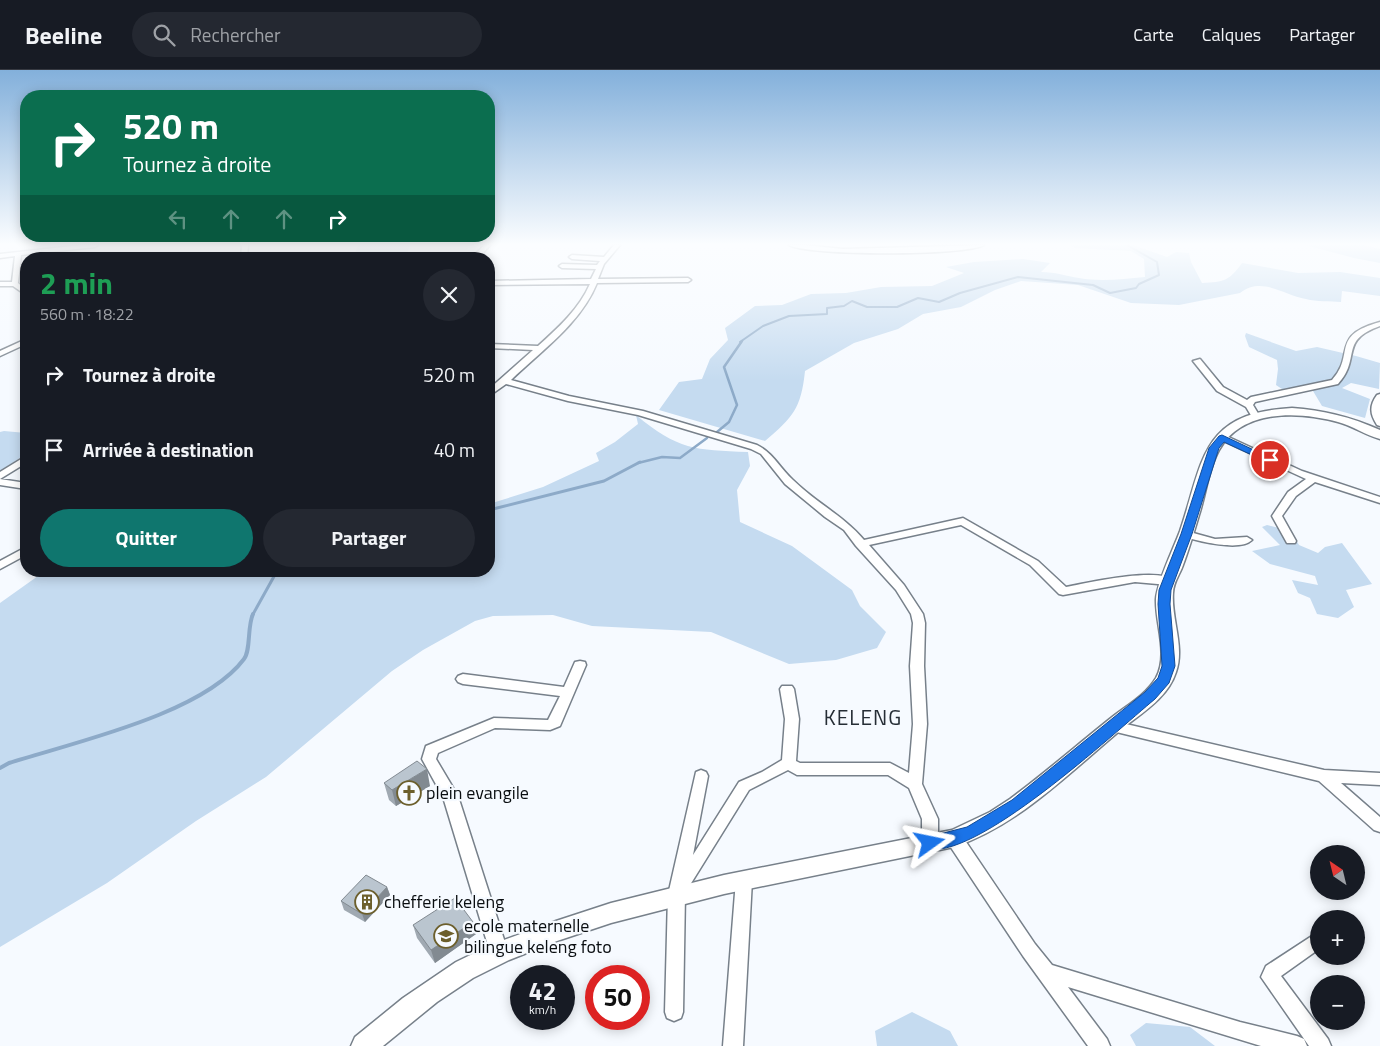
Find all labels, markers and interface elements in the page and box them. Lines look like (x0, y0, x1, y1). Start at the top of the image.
search box (132, 12, 482, 57)
text: Beeline (25, 17, 102, 53)
text: Rechercher (190, 20, 281, 49)
icon: search (150, 21, 178, 49)
text: Carte (1133, 21, 1174, 48)
text: Calques (1202, 21, 1261, 48)
text: Partager (1289, 21, 1355, 48)
text: 520 m (123, 99, 219, 153)
icon: right (40, 110, 105, 175)
text: Tournez à droite (123, 147, 271, 181)
icon: left (164, 205, 192, 233)
icon: ahead (217, 205, 245, 233)
icon: ahead (270, 205, 298, 233)
icon: right (323, 205, 351, 233)
text: 2 min (40, 260, 113, 306)
button: close (423, 269, 475, 321)
text: 560 m · 18:22 (40, 302, 134, 326)
text: Tournez à droite (83, 360, 215, 389)
text: 520 m (423, 360, 475, 389)
icon: right (40, 361, 68, 389)
text: Arrivée à destination (83, 435, 254, 464)
text: 40 m (434, 435, 475, 464)
icon: arrive (40, 436, 68, 464)
pin (1249, 439, 1291, 481)
icon: arrive (1256, 446, 1284, 474)
button: Quitter (40, 509, 253, 567)
button: Partager (263, 509, 475, 567)
district label: KELENG (824, 701, 902, 733)
place label: plein evangile (426, 779, 529, 806)
church icon: plein evangile (396, 780, 422, 806)
position arrow (903, 816, 955, 868)
north arrow (1310, 845, 1365, 900)
map controls (1310, 845, 1365, 1030)
place label: chefferie keleng (384, 888, 504, 915)
building icon: chefferie keleng (354, 889, 380, 915)
button: + (1310, 910, 1365, 965)
place label: ecole maternelle bilingue keleng foto (464, 912, 612, 960)
school or university icon: ecole maternelle bilingue keleng foto (433, 923, 459, 949)
speed limit sign: 50 (585, 965, 650, 1030)
text: 42 (528, 972, 557, 1010)
button: − (1310, 975, 1365, 1030)
text: km/h (529, 1000, 556, 1019)

